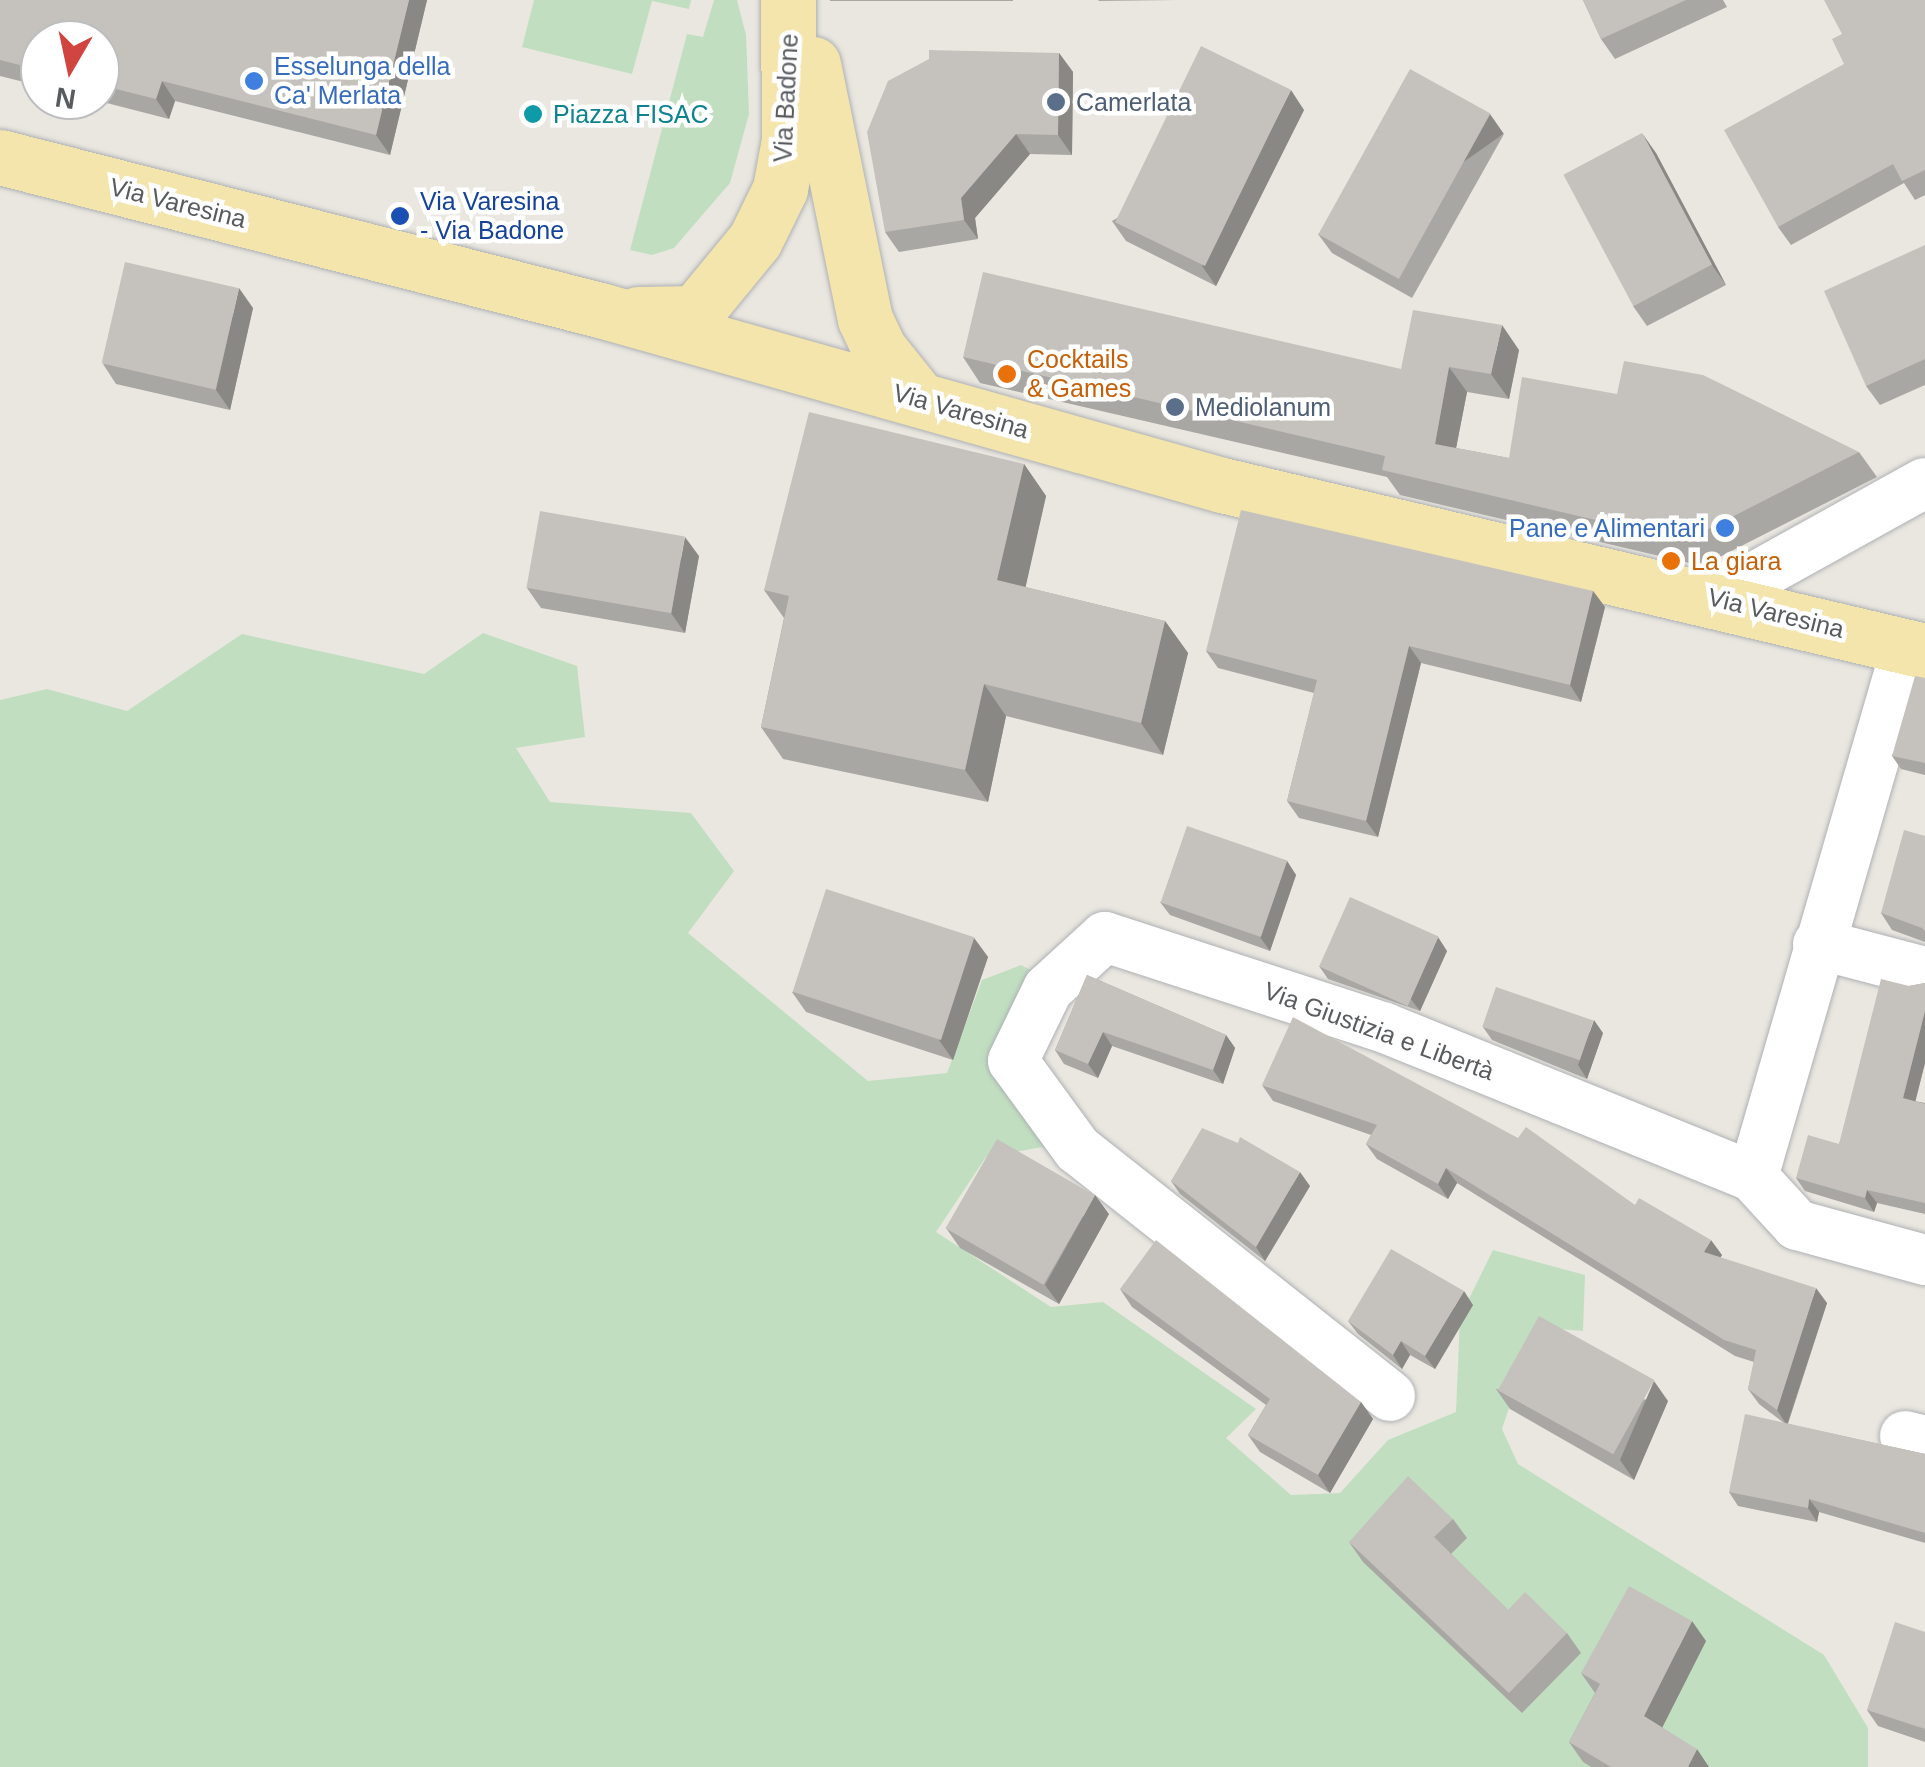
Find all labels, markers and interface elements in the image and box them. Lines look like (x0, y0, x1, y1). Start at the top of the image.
north arrow (20, 20, 120, 120)
street label: Via Badone (768, 33, 804, 163)
place label: Esselunga della Ca' Merlata (274, 52, 451, 111)
marker: Esselunga della Ca' Merlata (243, 70, 265, 92)
text: N (53, 81, 78, 115)
place label: Camerlata (1076, 87, 1191, 117)
marker: Camerlata (1045, 91, 1067, 113)
place label: Piazza FISAC (553, 99, 709, 129)
marker: Piazza FISAC (522, 103, 544, 125)
street label: Via Varesina (107, 172, 249, 234)
place label: Via Varesina - Via Badone (420, 187, 564, 246)
marker: Via Varesina - Via Badone (389, 205, 411, 227)
place label: Cocktails & Games (1027, 345, 1131, 404)
marker: Cocktails & Games (996, 363, 1018, 385)
street label: Via Varesina (890, 377, 1032, 445)
place label: Mediolanum (1195, 392, 1331, 422)
marker: Mediolanum (1164, 396, 1186, 418)
place label: Pane e Alimentari (1508, 513, 1705, 543)
marker: Pane e Alimentari (1714, 517, 1736, 539)
place label: La giara (1691, 546, 1781, 576)
marker: La giara (1660, 550, 1682, 572)
street label: Via Varesina (1705, 582, 1847, 644)
street label: Via Giustizia e Libertà (1260, 975, 1498, 1087)

